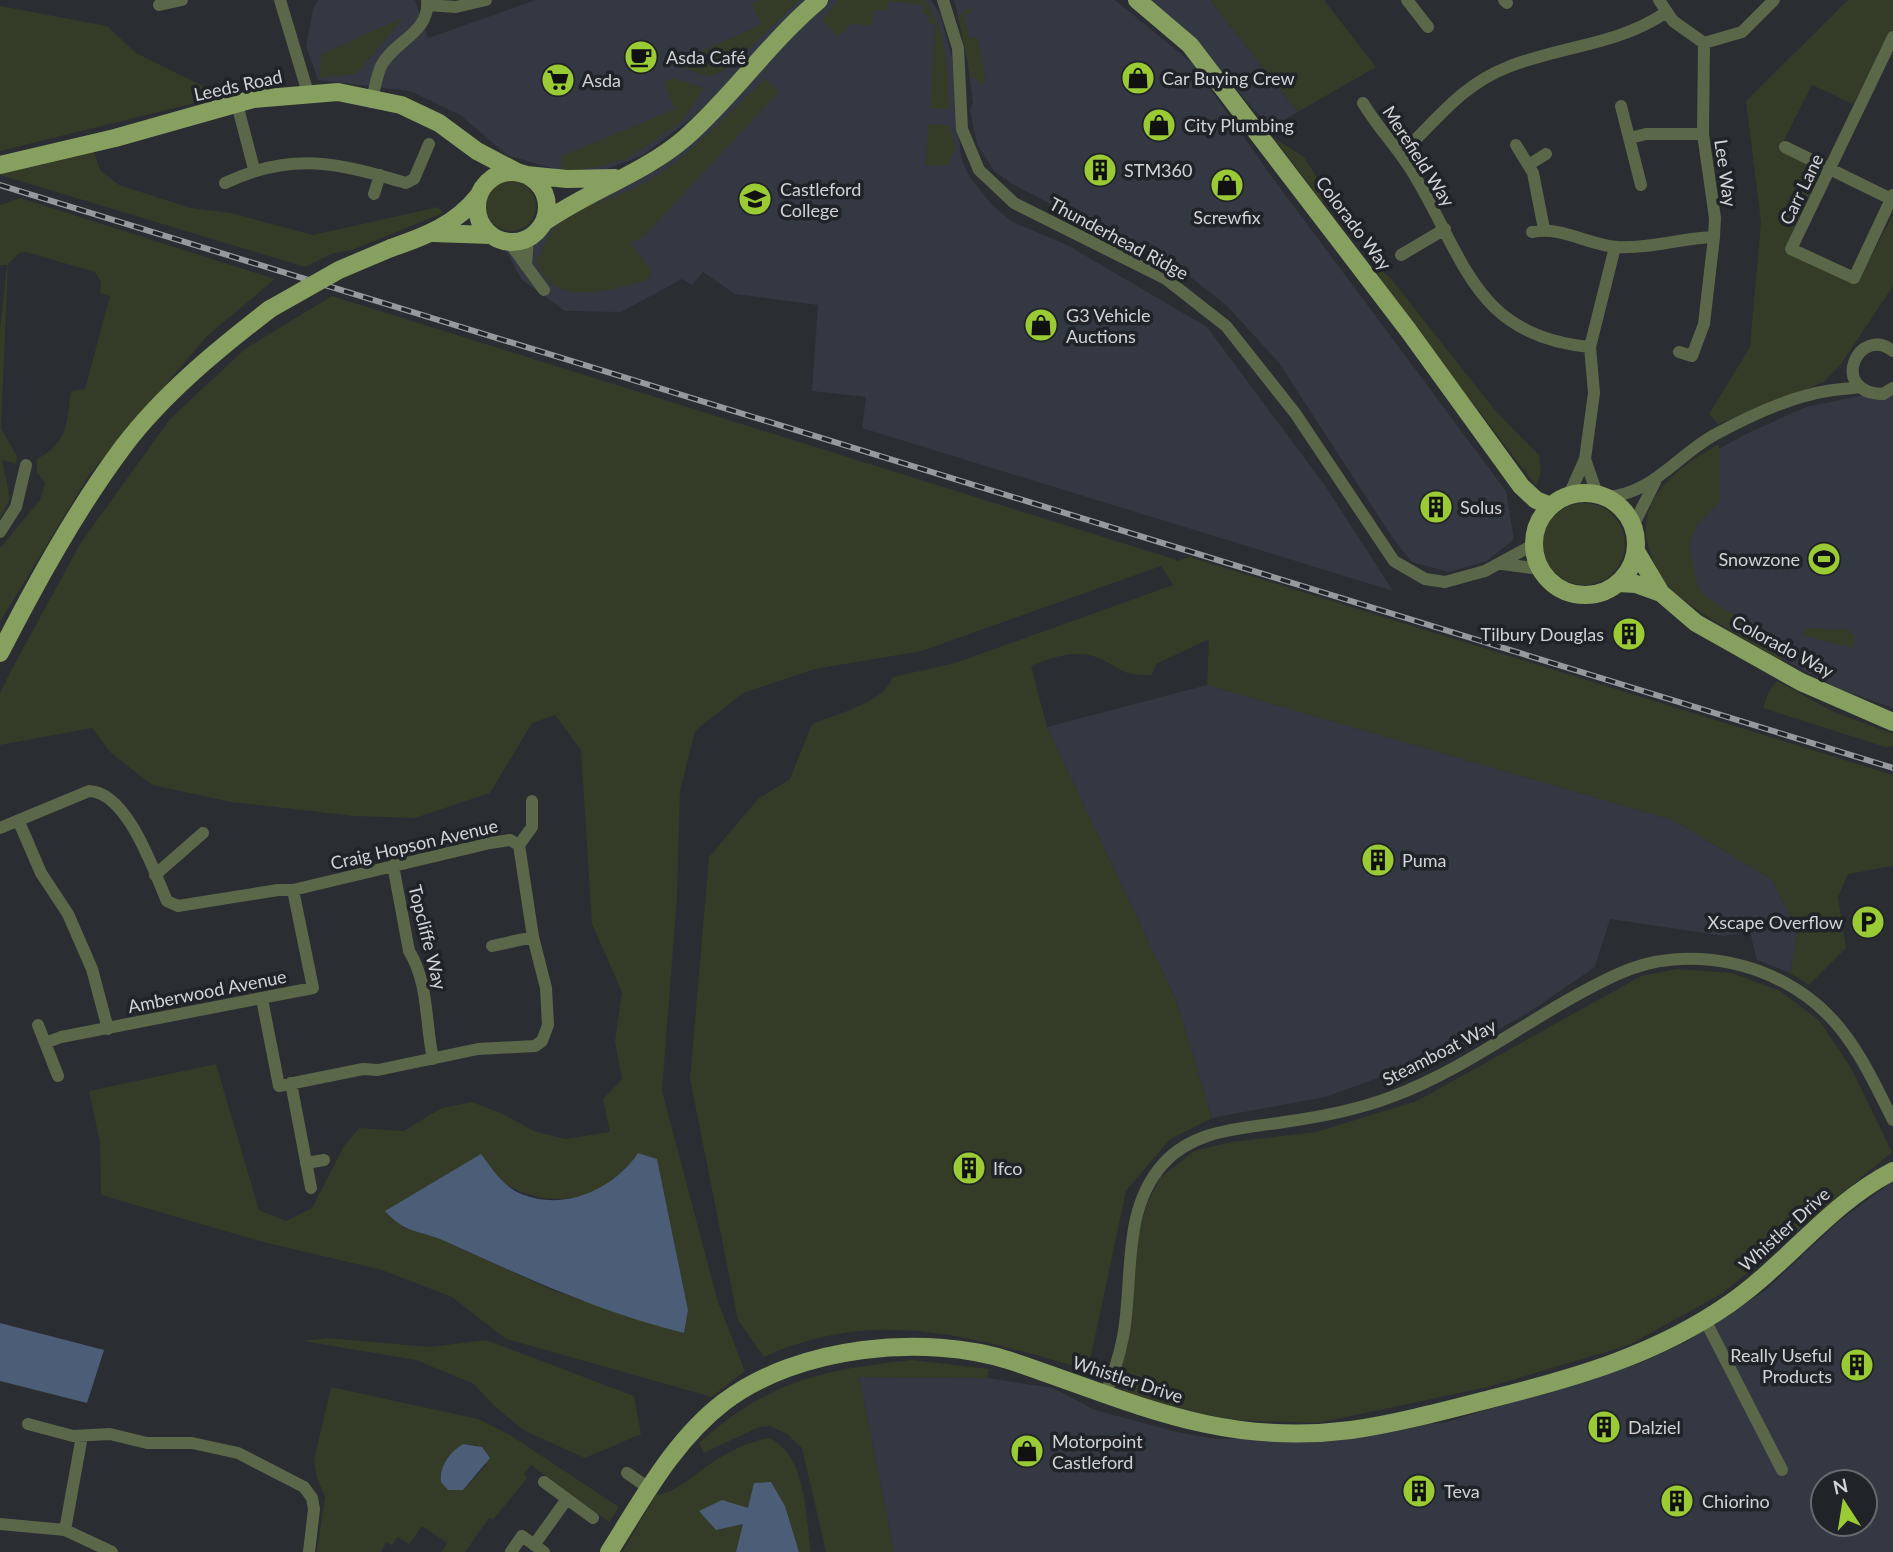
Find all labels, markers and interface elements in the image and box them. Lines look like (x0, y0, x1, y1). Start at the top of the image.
cafe icon: Asda Café (622, 38, 660, 76)
place label: Asda Café (666, 46, 746, 68)
shop icon: Car Buying Crew (1119, 59, 1157, 97)
supermarket icon: Asda (539, 61, 577, 99)
street label: Leeds Road (192, 65, 284, 105)
place label: Car Buying Crew (1162, 67, 1295, 89)
place label: Asda (582, 69, 621, 91)
street label: Merefield Way (1378, 102, 1460, 211)
shop icon: City Plumbing (1140, 106, 1178, 144)
place label: City Plumbing (1184, 114, 1294, 136)
street label: Lee Way (1710, 138, 1742, 209)
street label: Carr Lane (1774, 150, 1828, 228)
building icon: STM360 (1081, 151, 1119, 189)
place label: STM360 (1124, 159, 1192, 181)
shop icon: Screwfix (1208, 166, 1246, 204)
street label: Colorado Way (1311, 172, 1397, 275)
place label: Castleford College (780, 178, 861, 221)
school or university icon: Castleford College (736, 180, 774, 218)
street label: Thunderhead Ridge (1046, 192, 1192, 284)
place label: Screwfix (1193, 206, 1261, 228)
place label: G3 Vehicle Auctions (1066, 304, 1151, 347)
shop icon: G3 Vehicle Auctions (1022, 306, 1060, 344)
building icon: Solus (1417, 488, 1455, 526)
place label: Solus (1460, 496, 1502, 518)
sports icon: Snowzone (1805, 540, 1843, 578)
place label: Snowzone (1718, 548, 1800, 570)
street label: Colorado Way (1728, 610, 1838, 682)
building icon: Tilbury Douglas (1610, 615, 1648, 653)
place label: Tilbury Douglas (1481, 623, 1604, 645)
street label: Craig Hopson Avenue (328, 814, 500, 874)
building icon: Puma (1359, 841, 1397, 879)
place label: Puma (1402, 849, 1447, 871)
street label: Topcliffe Way (404, 882, 452, 992)
parking icon: Xscape Overflow (1849, 903, 1887, 941)
place label: Xscape Overflow (1708, 911, 1843, 933)
street label: Amberwood Avenue (126, 965, 288, 1017)
street label: Steamboat Way (1378, 1014, 1500, 1090)
building icon: Ifco (950, 1149, 988, 1187)
place label: Ifco (993, 1157, 1022, 1179)
street label: Whistler Drive (1734, 1182, 1834, 1276)
place label: Really Useful Products (1730, 1344, 1832, 1387)
building icon: Really Useful Products (1838, 1346, 1876, 1384)
street label: Whistler Drive (1070, 1351, 1186, 1407)
building icon: Dalziel (1585, 1408, 1623, 1446)
place label: Dalziel (1628, 1416, 1681, 1438)
place label: Motorpoint Castleford (1052, 1430, 1143, 1473)
shop icon: Motorpoint Castleford (1008, 1432, 1046, 1470)
north arrow (1809, 1468, 1879, 1538)
building icon: Teva (1400, 1472, 1438, 1510)
text: N (1831, 1473, 1850, 1499)
place label: Teva (1444, 1480, 1480, 1502)
building icon: Chiorino (1658, 1482, 1696, 1520)
place label: Chiorino (1702, 1490, 1770, 1512)

